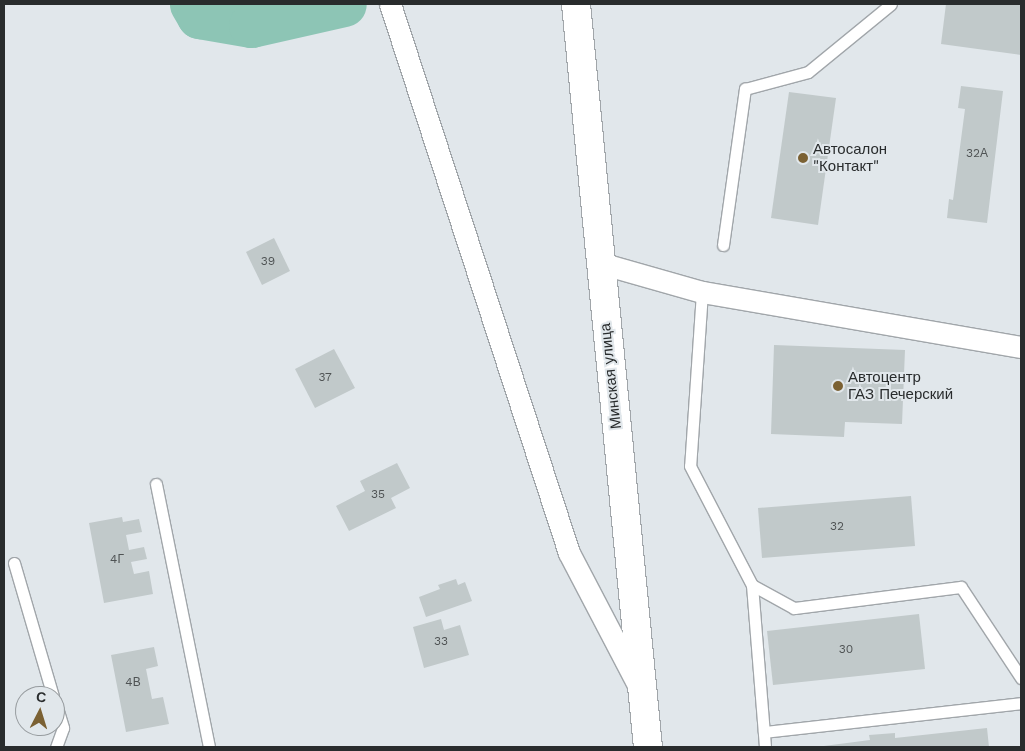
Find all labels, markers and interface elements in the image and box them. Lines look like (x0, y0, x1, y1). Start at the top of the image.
place label: Автосалон "Контакт" (813, 140, 887, 175)
house number: 32А (966, 147, 988, 161)
marker: Автосалон "Контакт" (797, 152, 809, 164)
house number: 39 (261, 255, 275, 269)
street label: Минская улица (596, 322, 626, 430)
place label: Автоцентр ГАЗ Печерский (848, 368, 953, 403)
house number: 37 (318, 371, 332, 385)
marker: Автоцентр ГАЗ Печерский (832, 380, 844, 392)
house number: 35 (371, 488, 385, 502)
house number: 32 (830, 520, 844, 534)
house number: 4Г (110, 553, 124, 567)
house number: 33 (434, 635, 448, 649)
house number: 30 (839, 643, 853, 657)
house number: 4В (125, 676, 141, 690)
north arrow (15, 686, 65, 736)
text: С (35, 689, 47, 705)

